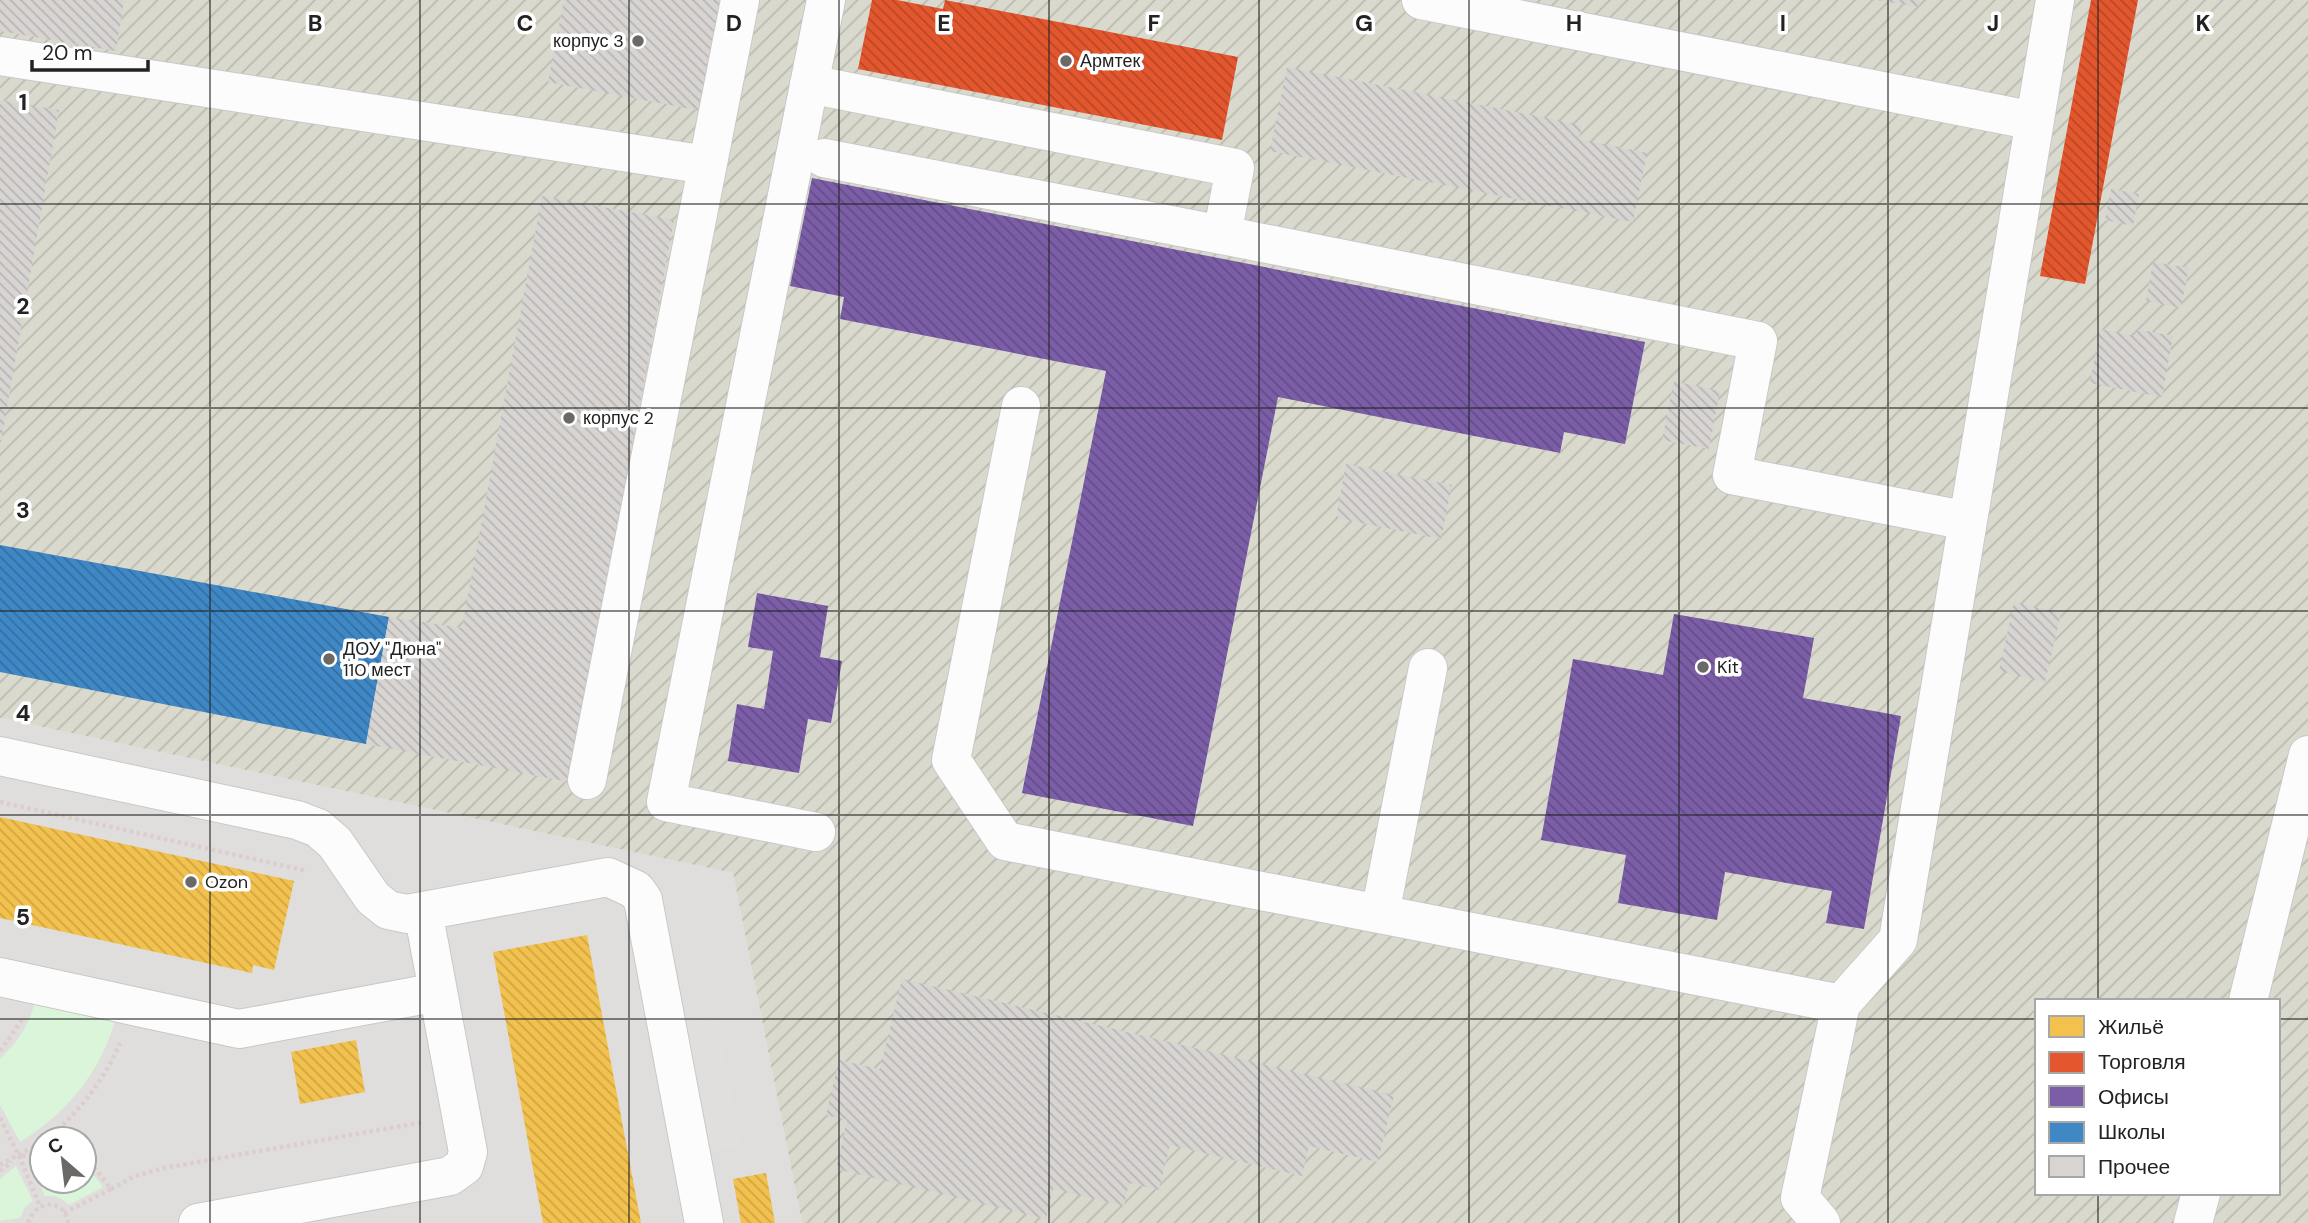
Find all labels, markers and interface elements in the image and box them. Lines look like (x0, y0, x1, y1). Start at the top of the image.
text: B (308, 8, 322, 38)
text: C (517, 8, 533, 38)
text: D (726, 8, 742, 38)
text: E (937, 8, 951, 38)
text: F (1148, 8, 1161, 38)
text: G (1355, 8, 1373, 38)
text: H (1566, 8, 1582, 38)
text: I (1780, 8, 1786, 38)
text: J (1987, 8, 1999, 38)
text: K (2195, 8, 2211, 38)
scale bar (32, 28, 147, 72)
place label: корпус 3 (553, 29, 624, 53)
marker: корпус 3 (630, 33, 646, 49)
text: 20 m (42, 39, 93, 67)
place label: Армтек (1080, 49, 1140, 73)
marker: Армтек (1058, 53, 1074, 69)
text: 1 (19, 87, 27, 117)
text: 2 (16, 291, 30, 321)
place label: корпус 2 (583, 406, 654, 430)
marker: корпус 2 (561, 410, 577, 426)
text: 3 (16, 495, 30, 525)
place label: ДОУ "Дюна" 110 мест (343, 637, 441, 682)
marker: ДОУ "Дюна" 110 мест (321, 651, 337, 667)
place label: Kit (1717, 655, 1739, 679)
marker: Kit (1695, 659, 1711, 675)
text: 4 (16, 698, 31, 728)
place label: Ozon (205, 870, 248, 894)
marker: Ozon (183, 874, 199, 890)
text: 5 (16, 902, 30, 932)
legend (2035, 999, 2280, 1195)
text: Жильё (2098, 1013, 2164, 1041)
text: Торговля (2098, 1048, 2186, 1076)
text: Офисы (2098, 1083, 2169, 1111)
text: Школы (2098, 1118, 2165, 1146)
north arrow (28, 1125, 98, 1195)
text: С (43, 1131, 67, 1160)
text: Прочее (2098, 1153, 2170, 1181)

